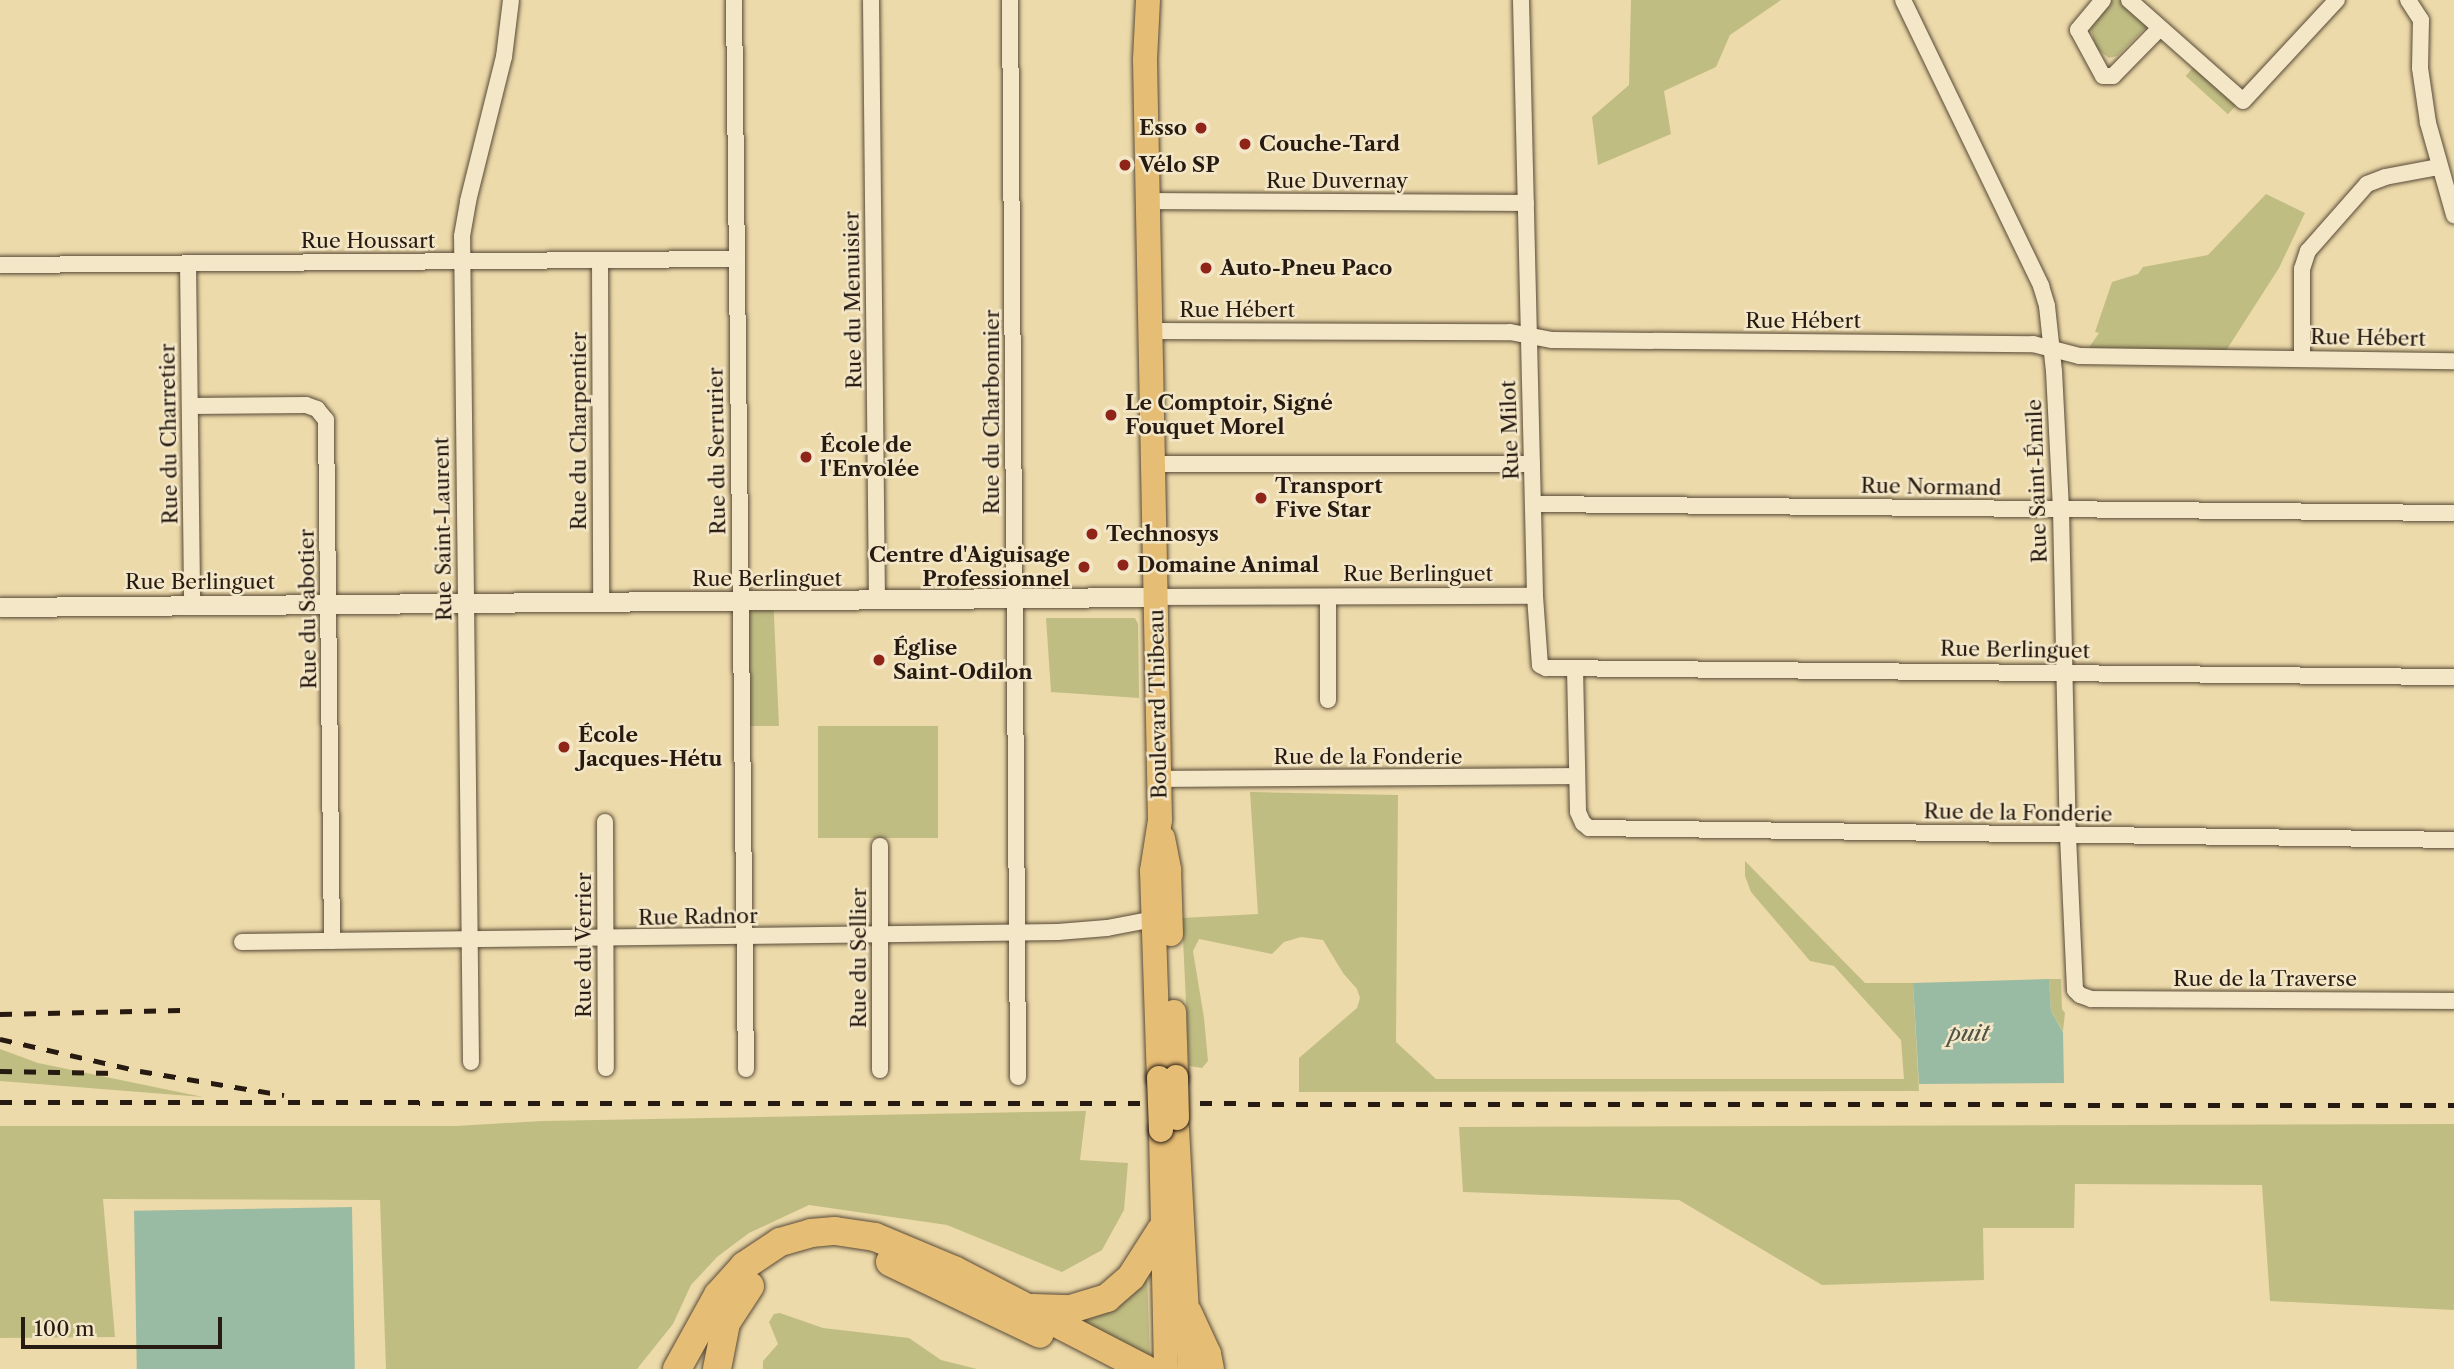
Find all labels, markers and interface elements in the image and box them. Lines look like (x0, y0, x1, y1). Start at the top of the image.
place label: Esso (1139, 115, 1187, 141)
marker: Esso (1193, 120, 1209, 136)
place label: Couche-Tard (1259, 131, 1400, 157)
marker: Couche-Tard (1237, 136, 1253, 152)
place label: Vélo SP (1139, 152, 1220, 178)
marker: Vélo SP (1117, 157, 1133, 173)
street label: Rue Duvernay (1266, 168, 1408, 194)
street label: Rue du Menuisier (839, 211, 867, 389)
street label: Rue Houssart (301, 228, 435, 254)
place label: Auto-Pneu Paco (1220, 255, 1392, 281)
marker: Auto-Pneu Paco (1198, 260, 1214, 276)
street label: Rue Hébert (1179, 297, 1295, 323)
street label: Rue Hébert (1745, 308, 1861, 334)
street label: Rue du Charbonnier (979, 309, 1005, 515)
street label: Rue Hébert (2310, 324, 2426, 352)
street label: Rue du Charpentier (566, 332, 592, 530)
street label: Rue du Charretier (155, 343, 183, 525)
street label: Rue du Serrurier (703, 367, 731, 535)
street label: Rue Milot (1496, 380, 1524, 480)
place label: Le Comptoir, Signé Fouquet Morel (1125, 390, 1333, 440)
street label: Rue Saint-Émile (2022, 399, 2052, 563)
marker: Le Comptoir, Signé Fouquet Morel (1103, 407, 1119, 423)
place label: École de l'Envolée (820, 432, 919, 482)
street label: Rue Saint-Laurent (429, 437, 457, 621)
marker: École de l'Envolée (798, 449, 814, 465)
place label: Transport Five Star (1275, 473, 1383, 523)
street label: Rue Normand (1860, 473, 2002, 501)
marker: Transport Five Star (1253, 490, 1269, 506)
place label: Technosys (1106, 521, 1219, 547)
marker: Technosys (1084, 526, 1100, 542)
street label: Rue du Sabotier (294, 529, 322, 689)
place label: Centre d'Aiguisage Professionnel (869, 542, 1070, 592)
place label: Domaine Animal (1137, 552, 1320, 578)
marker: Domaine Animal (1115, 557, 1131, 573)
marker: Centre d'Aiguisage Professionnel (1076, 559, 1092, 575)
street label: Rue Berlinguet (1343, 561, 1493, 587)
street label: Rue Berlinguet (692, 566, 842, 592)
street label: Rue Berlinguet (125, 569, 275, 595)
street label: Boulevard Thibeau (1144, 608, 1172, 800)
place label: Église Saint-Odilon (893, 635, 1033, 685)
street label: Rue Berlinguet (1940, 636, 2090, 664)
marker: Église Saint-Odilon (871, 652, 887, 668)
place label: École Jacques-Hétu (578, 722, 722, 772)
marker: École Jacques-Hétu (556, 739, 572, 755)
street label: Rue de la Fonderie (1273, 744, 1463, 770)
street label: Rue de la Fonderie (1923, 799, 2113, 827)
street label: Rue du Verrier (571, 872, 597, 1018)
street label: Rue du Sellier (846, 888, 872, 1028)
street label: Rue Radnor (638, 903, 758, 931)
street label: Rue de la Traverse (2173, 966, 2357, 992)
water label: puit (1949, 1019, 1989, 1047)
scale bar (24, 1302, 226, 1346)
text: 100 m (34, 1316, 95, 1341)

